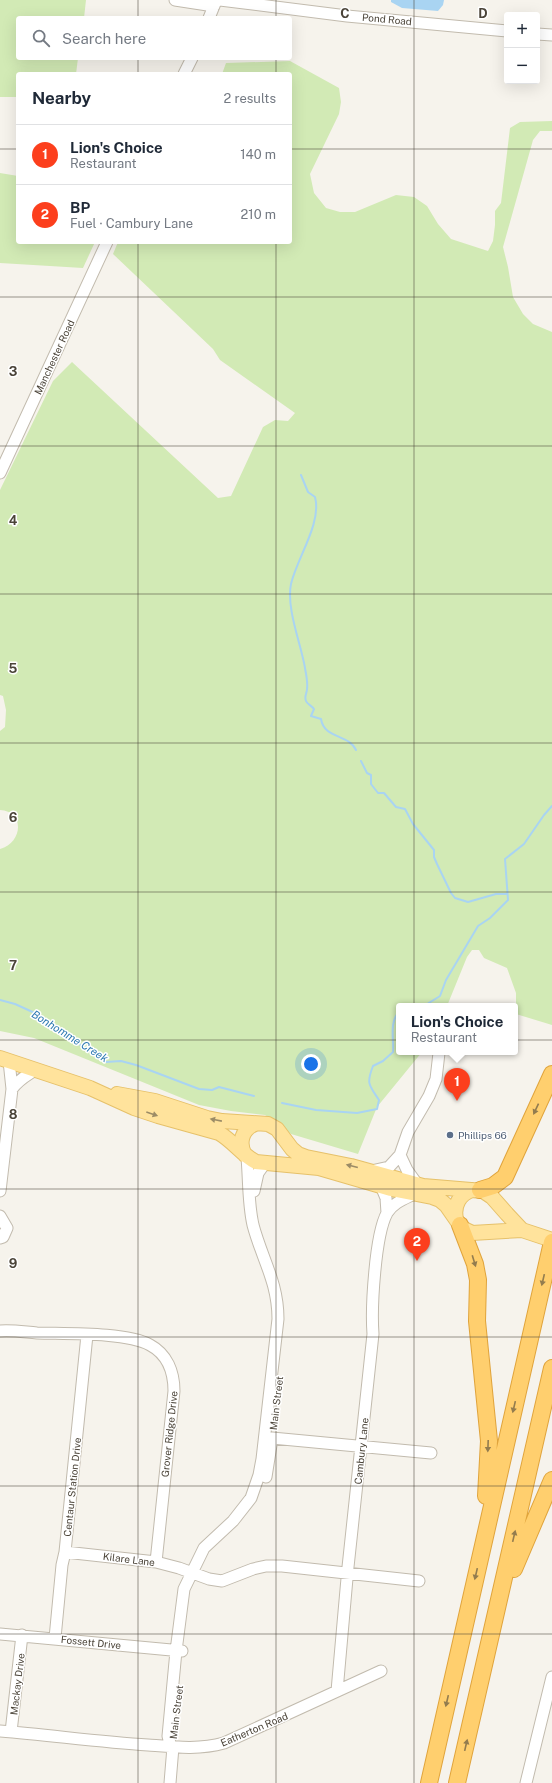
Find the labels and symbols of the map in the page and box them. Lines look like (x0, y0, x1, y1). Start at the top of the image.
text: C (340, 6, 350, 21)
text: D (478, 6, 488, 21)
street label: Pond Road (362, 11, 412, 27)
street label: Manchester Road (31, 318, 77, 396)
text: 3 (9, 364, 18, 379)
text: 4 (9, 513, 18, 528)
text: 5 (9, 661, 18, 676)
text: 6 (9, 810, 18, 825)
text: 7 (9, 958, 17, 973)
water label: Bonhomme Creek (30, 1008, 110, 1064)
your location (301, 1054, 321, 1074)
pin: 1 (444, 1068, 470, 1101)
one-way arrow (533, 1104, 539, 1115)
text: 8 (9, 1107, 18, 1122)
one-way arrow (146, 1111, 158, 1117)
one-way arrow (210, 1117, 222, 1123)
place label: Phillips 66 (458, 1129, 507, 1141)
marker: Phillips 66 (445, 1130, 455, 1140)
one-way arrow (346, 1163, 358, 1169)
pin: 2 (404, 1228, 430, 1261)
text: 9 (9, 1256, 17, 1271)
one-way arrow (471, 1256, 477, 1268)
one-way arrow (540, 1274, 546, 1286)
street label: Main Street (267, 1375, 285, 1431)
street label: Grover Ridge Drive (158, 1390, 180, 1478)
one-way arrow (511, 1400, 517, 1413)
street label: Cambury Lane (352, 1417, 371, 1485)
street label: Centaur Station Drive (61, 1437, 83, 1537)
one-way arrow (485, 1440, 492, 1452)
one-way arrow (511, 1530, 517, 1543)
street label: Kilare Lane (102, 1550, 156, 1568)
one-way arrow (473, 1568, 479, 1580)
street label: Fossett Drive (60, 1633, 122, 1651)
street label: Mackay Drive (7, 1652, 27, 1716)
street label: Main Street (167, 1684, 185, 1740)
one-way arrow (444, 1695, 450, 1707)
street label: Eatherton Road (219, 1709, 289, 1749)
one-way arrow (463, 1739, 469, 1751)

